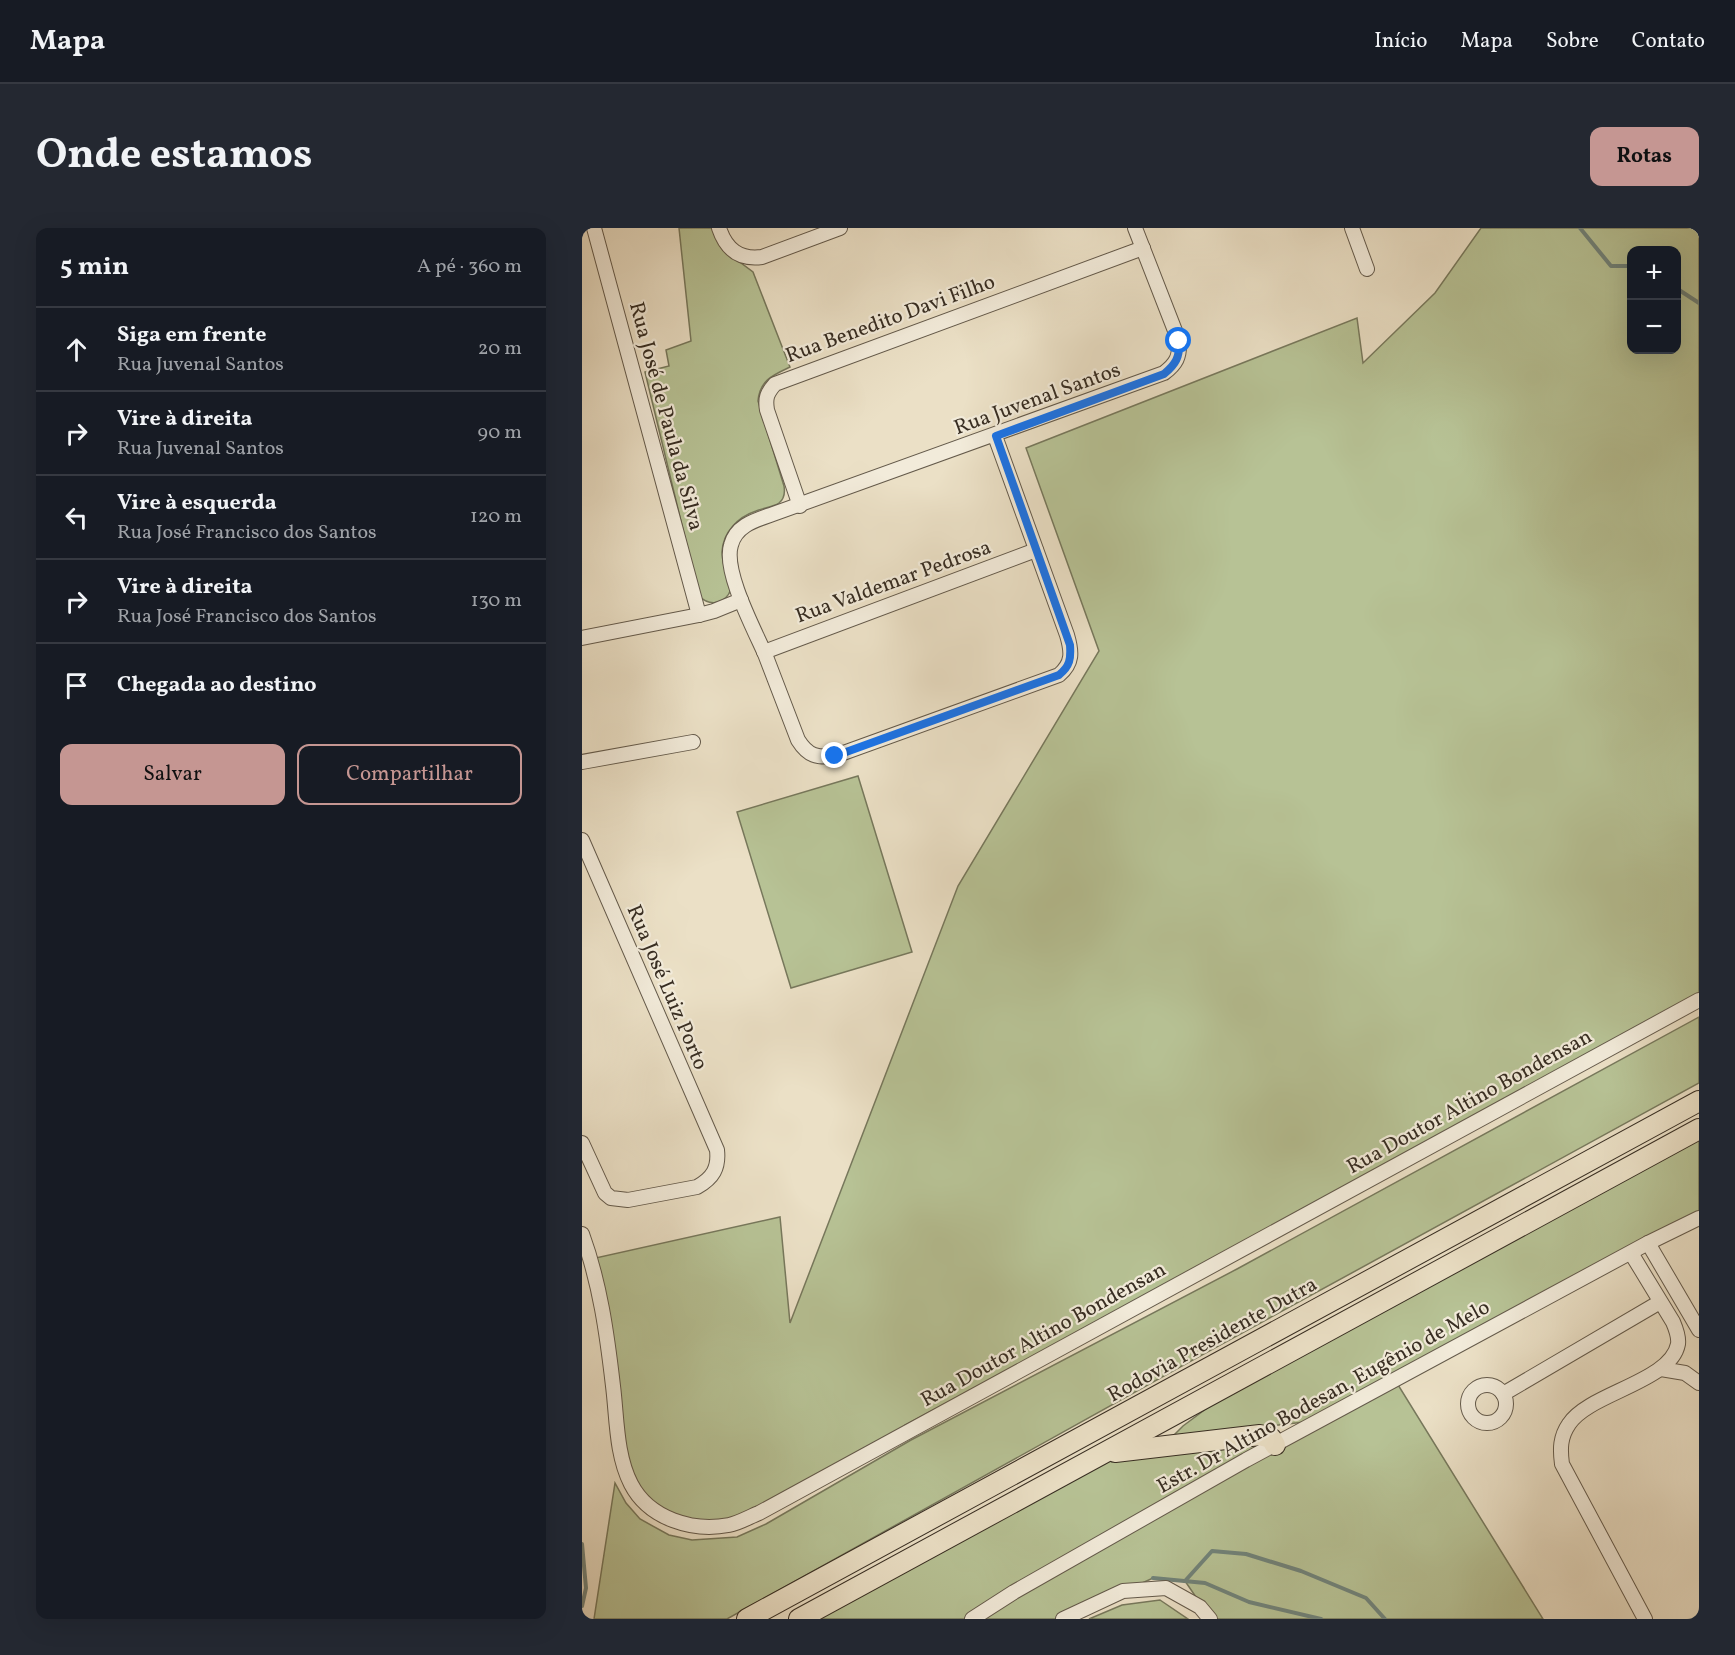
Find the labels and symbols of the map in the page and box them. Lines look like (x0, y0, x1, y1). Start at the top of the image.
street label: Rua Benedito Davi Filho (782, 268, 999, 371)
street label: Rua José de Paula da Silva (621, 299, 710, 534)
route start (1165, 327, 1191, 353)
street label: Rua Juvenal Santos (950, 356, 1125, 443)
street label: Rua Valdemar Pedrosa (792, 533, 995, 631)
route end (821, 742, 847, 768)
street label: Rua José Luiz Porto (619, 901, 715, 1075)
street label: Rua Doutor Altino Bondensan (1342, 1023, 1598, 1182)
street label: Rua Doutor Altino Bondensan (916, 1256, 1172, 1415)
street label: Rodovia Presidente Dutra (1103, 1270, 1323, 1410)
street label: Estr. Dr Altino Bodesan, Eugênio de Melo (1152, 1293, 1495, 1501)

